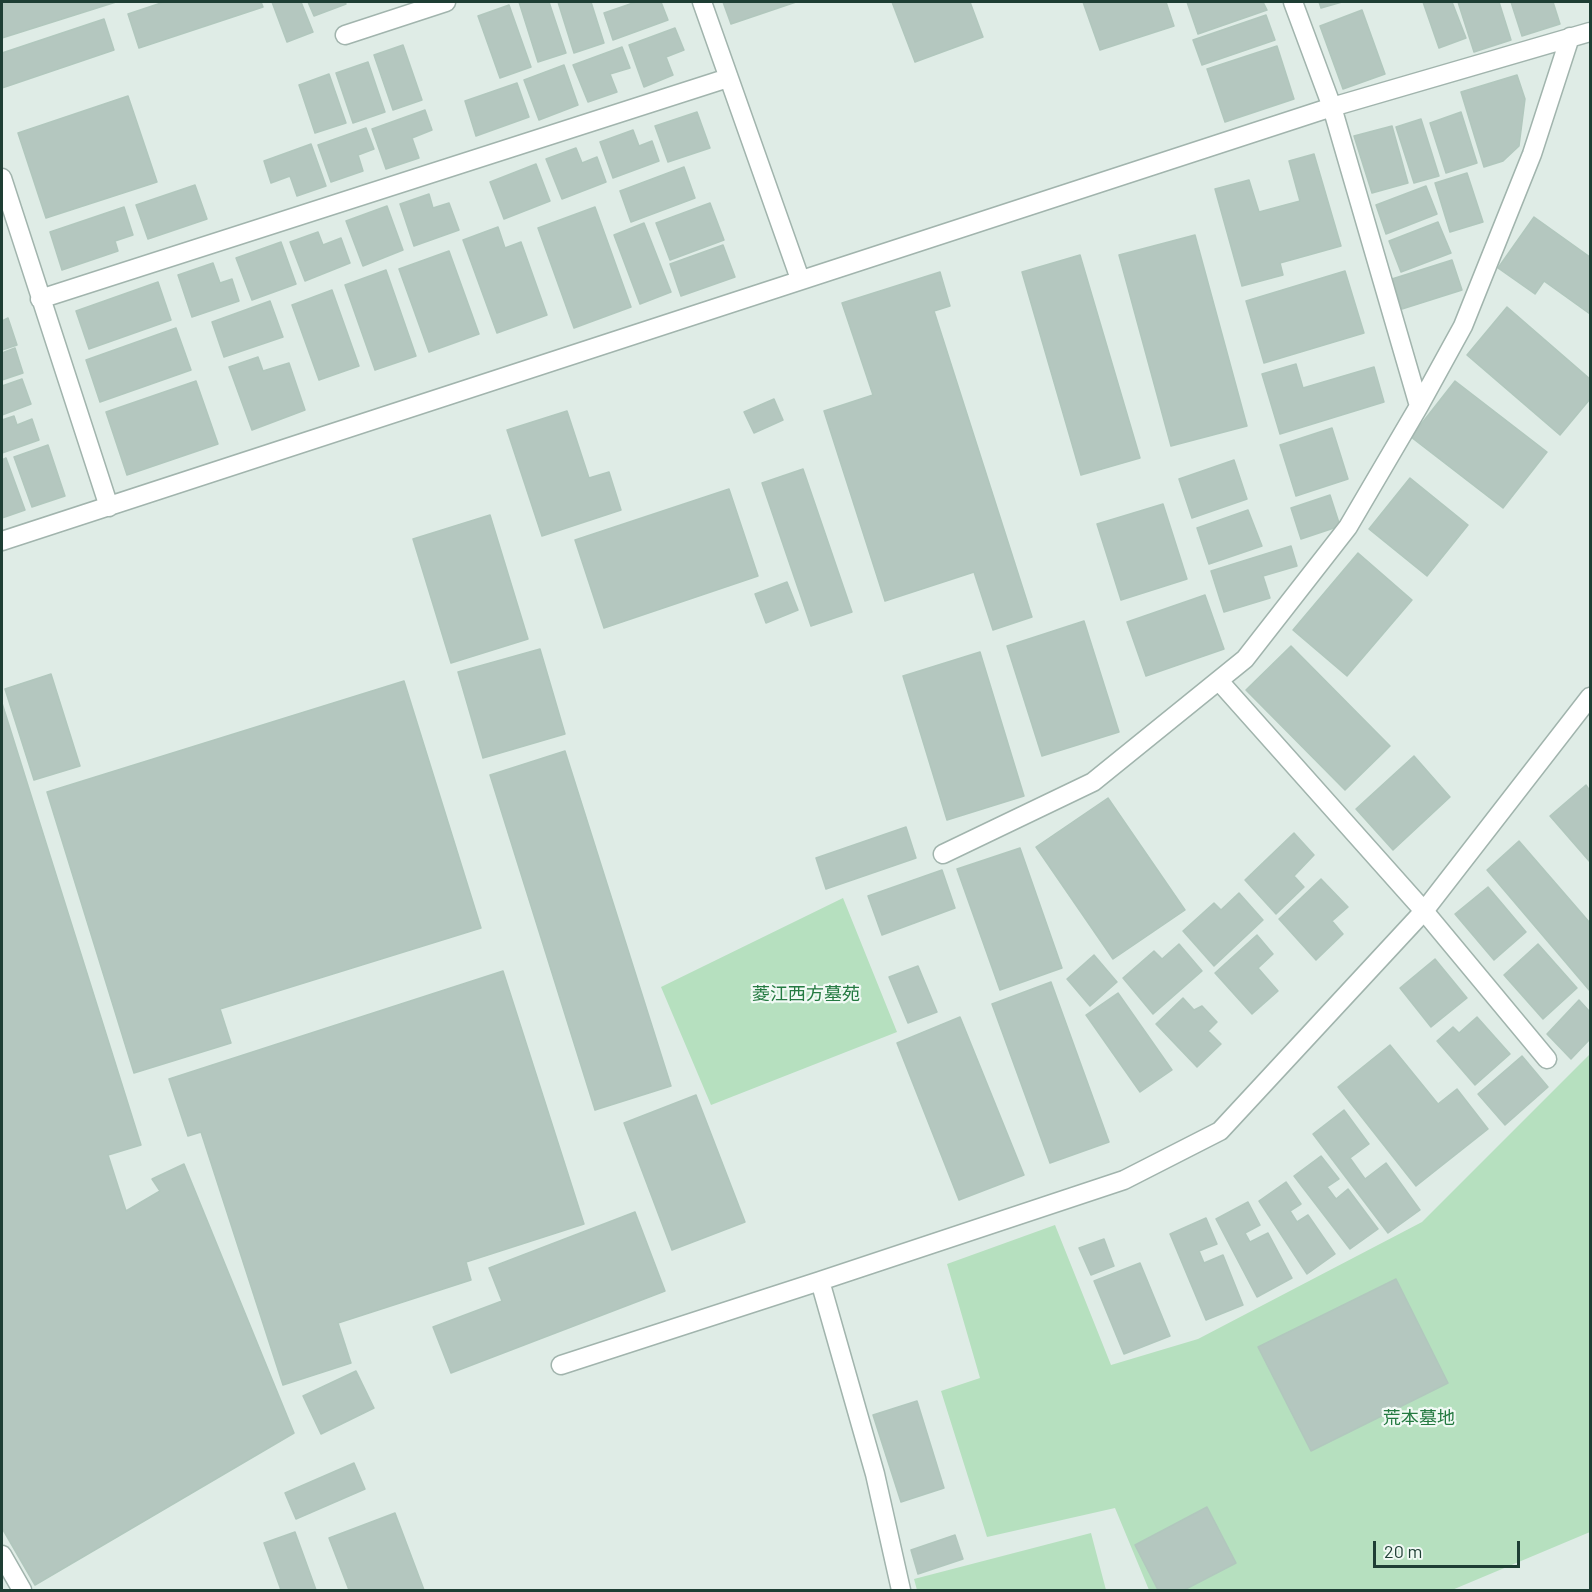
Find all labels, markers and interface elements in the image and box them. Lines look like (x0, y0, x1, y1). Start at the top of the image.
park label: 菱江西方墓苑 (752, 983, 860, 1005)
park label: 荒本墓地 (1383, 1407, 1455, 1429)
scale bar (1376, 1529, 1523, 1567)
text: 20 m (1384, 1540, 1422, 1562)

